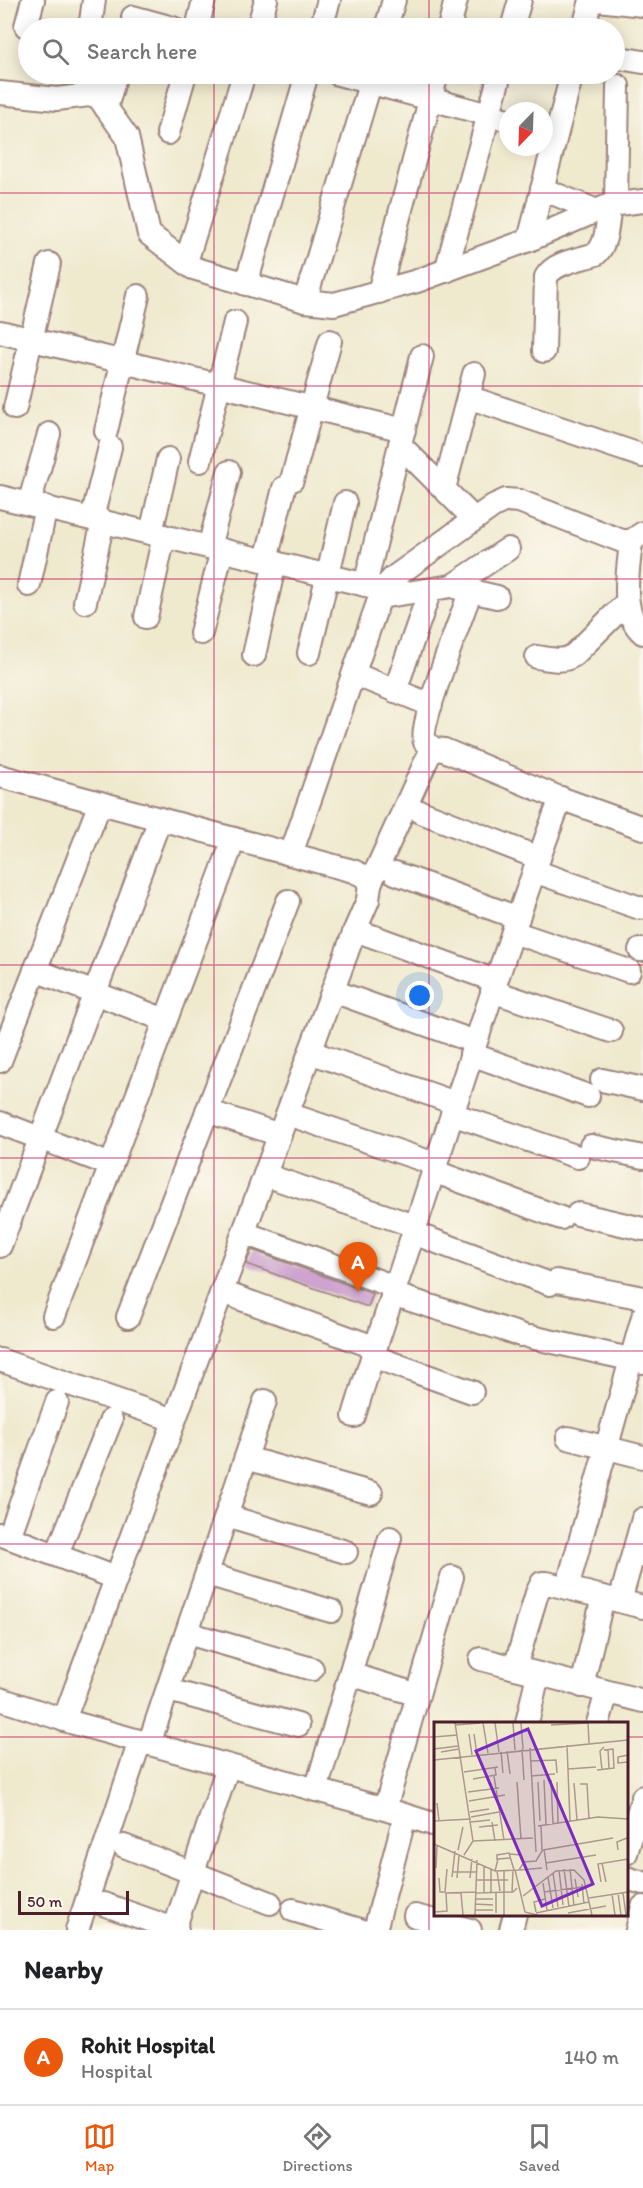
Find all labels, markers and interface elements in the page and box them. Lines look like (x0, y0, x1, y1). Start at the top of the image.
search box (18, 18, 625, 84)
icon: search (39, 35, 72, 68)
text: Search here (87, 38, 197, 65)
north arrow (499, 102, 553, 156)
your location (405, 981, 434, 1010)
pin: A (338, 1242, 378, 1292)
inset map (434, 1722, 628, 1915)
scale bar (18, 1888, 129, 1916)
text: 50 m (27, 1892, 62, 1911)
text: Nearby (24, 1953, 103, 1985)
text: Rohit Hospital (81, 2032, 215, 2059)
text: A (37, 2045, 50, 2069)
text: 140 m (564, 2045, 619, 2069)
text: Hospital (81, 2059, 153, 2083)
tab: Map (83, 2120, 116, 2175)
tab: Directions (282, 2120, 353, 2175)
tab: Saved (519, 2120, 560, 2175)

